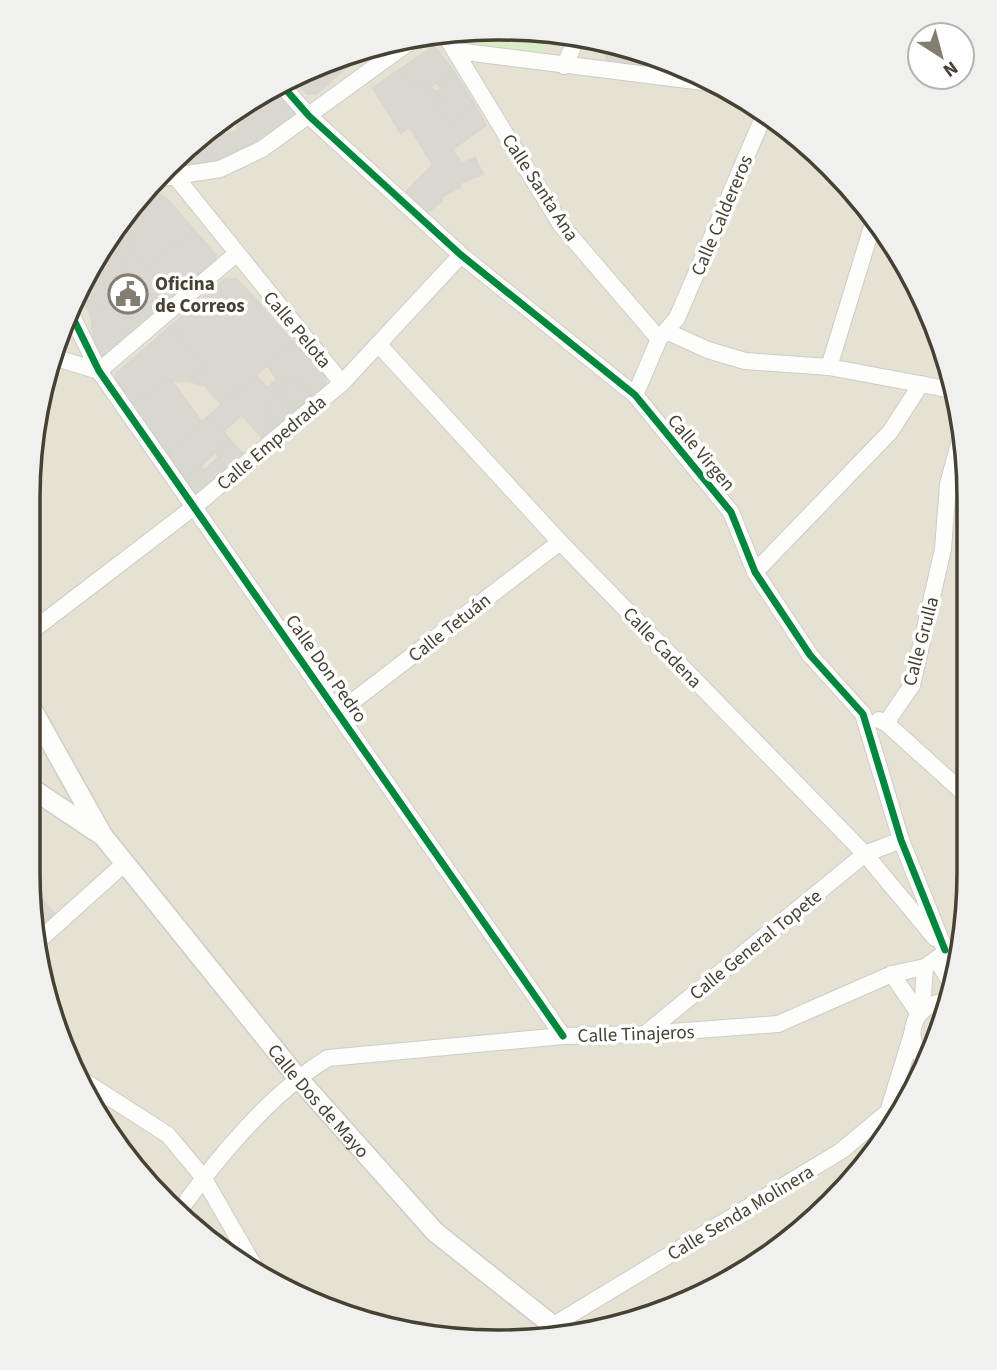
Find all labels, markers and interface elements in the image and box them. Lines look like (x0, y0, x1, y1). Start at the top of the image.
north arrow (906, 21, 976, 91)
text: N (937, 54, 963, 83)
street label: Calle Santa Ana (495, 129, 585, 247)
street label: Calle Caldereros (685, 151, 760, 280)
place label: Oficina de Correos (155, 271, 245, 320)
public building icon: Oficina de Correos (107, 273, 149, 315)
street label: Calle Pelota (256, 285, 337, 374)
street label: Calle Empedrada (211, 389, 333, 497)
street label: Calle Virgen (661, 409, 741, 497)
street label: Calle Tetuán (403, 587, 497, 669)
street label: Calle Grulla (897, 594, 946, 689)
street label: Calle Cadena (616, 601, 708, 695)
street label: Calle Don Pedro (278, 609, 373, 728)
street label: Calle General Topete (684, 883, 828, 1007)
street label: Calle Tinajeros (577, 1019, 695, 1050)
street label: Calle Dos de Mayo (260, 1039, 375, 1164)
street label: Calle Senda Molinera (663, 1159, 819, 1268)

